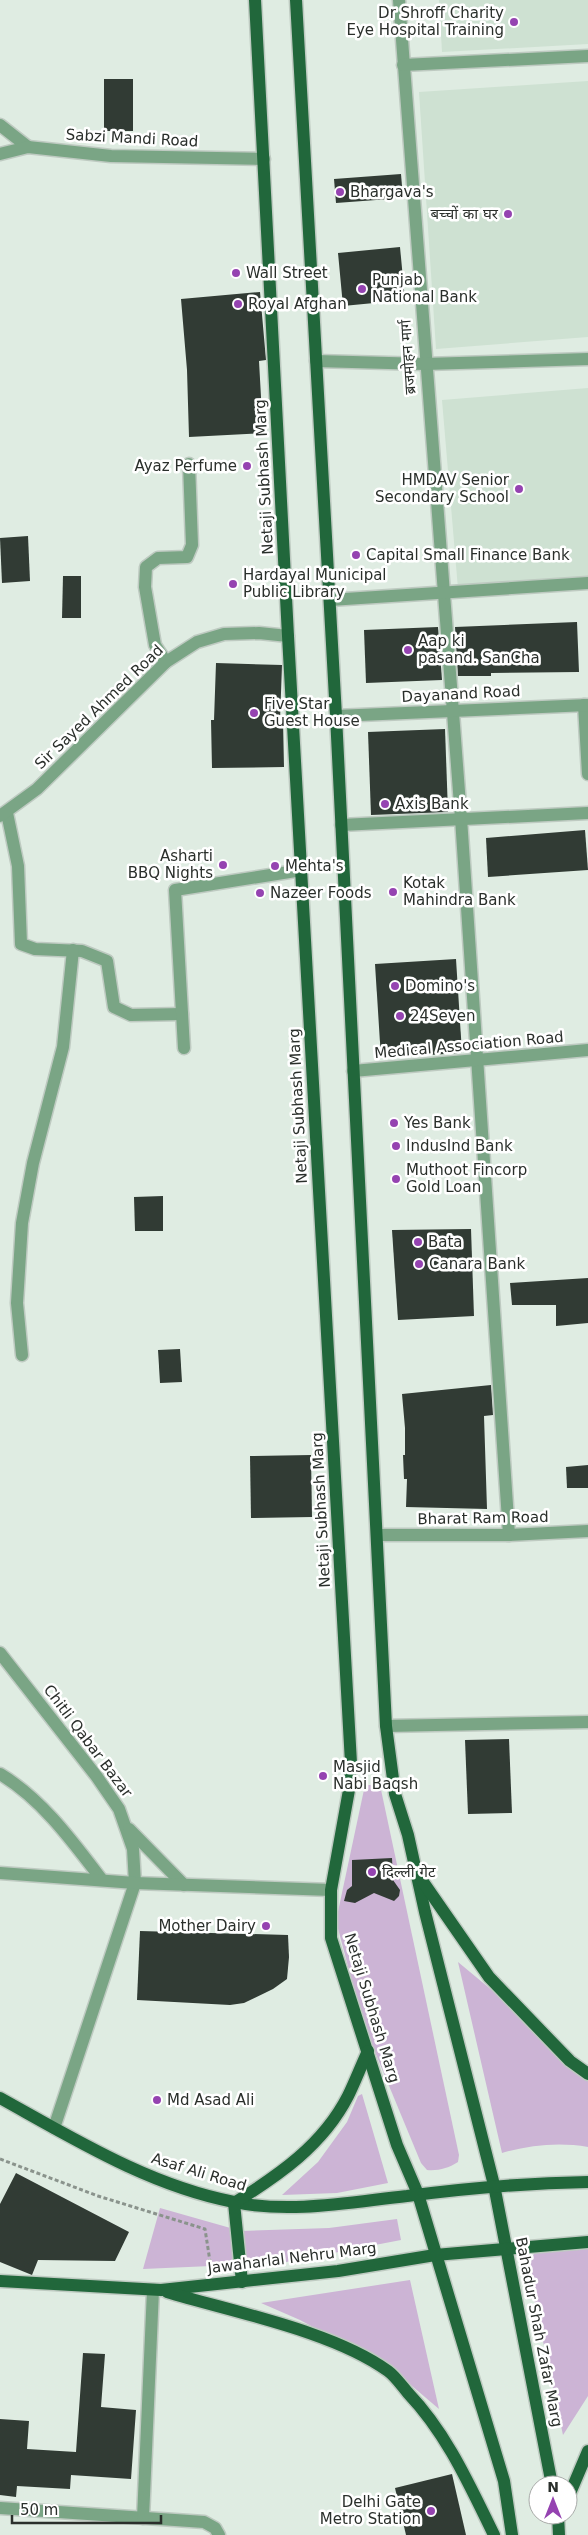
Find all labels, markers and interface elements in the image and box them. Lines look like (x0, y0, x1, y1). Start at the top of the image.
place label: Dr Shroff Charity Eye Hospital Training (346, 4, 504, 39)
marker: Dr Shroff Charity Eye Hospital Training (508, 16, 520, 28)
street label: Sabzi Mandi Road (65, 126, 199, 150)
place label: Bhargava's (350, 183, 434, 201)
marker: Bhargava's (334, 186, 346, 198)
place label: बच्चों का घर (430, 205, 499, 223)
marker: बच्चों का घर (502, 208, 514, 220)
place label: Wall Street (246, 264, 328, 282)
marker: Wall Street (230, 267, 242, 279)
place label: Punjab National Bank (372, 271, 477, 306)
marker: Punjab National Bank (356, 283, 368, 295)
place label: Royal Afghan (248, 295, 347, 313)
marker: Royal Afghan (232, 298, 244, 310)
street label: ब्रजमोहन मार्ग (396, 318, 420, 395)
street label: Netaji Subhash Marg (251, 399, 277, 555)
place label: Ayaz Perfume (135, 457, 237, 475)
marker: Ayaz Perfume (241, 460, 253, 472)
place label: HMDAV Senior Secondary School (375, 471, 510, 506)
marker: HMDAV Senior Secondary School (513, 483, 525, 495)
place label: Capital Small Finance Bank (366, 546, 570, 564)
marker: Capital Small Finance Bank (350, 549, 362, 561)
place label: Hardayal Municipal Public Library (243, 566, 387, 601)
marker: Hardayal Municipal Public Library (227, 578, 239, 590)
place label: Aap ki pasand. SanCha (418, 632, 540, 667)
street label: Sir Sayed Ahmed Road (31, 641, 167, 773)
marker: Aap ki pasand. SanCha (402, 644, 414, 656)
street label: Dayanand Road (401, 682, 521, 706)
place label: Five Star Guest House (264, 695, 360, 730)
marker: Five Star Guest House (248, 707, 260, 719)
place label: Axis Bank (395, 795, 469, 813)
marker: Axis Bank (379, 798, 391, 810)
place label: Asharti BBQ Nights (128, 847, 213, 882)
place label: Mehta's (285, 857, 344, 875)
marker: Asharti BBQ Nights (217, 859, 229, 871)
marker: Mehta's (269, 860, 281, 872)
place label: Kotak Mahindra Bank (403, 874, 516, 909)
place label: Nazeer Foods (270, 884, 372, 902)
marker: Kotak Mahindra Bank (387, 886, 399, 898)
marker: Nazeer Foods (254, 887, 266, 899)
place label: Domino's (405, 977, 475, 995)
marker: Domino's (389, 980, 401, 992)
place label: 24Seven (410, 1007, 475, 1025)
marker: 24Seven (394, 1010, 406, 1022)
street label: Netaji Subhash Marg (285, 1028, 311, 1184)
street label: Medical Association Road (374, 1028, 564, 1062)
place label: Yes Bank (403, 1114, 471, 1132)
marker: Yes Bank (388, 1117, 400, 1129)
place label: IndusInd Bank (406, 1137, 513, 1155)
marker: IndusInd Bank (390, 1140, 402, 1152)
place label: Muthoot Fincorp Gold Loan (406, 1161, 527, 1196)
marker: Muthoot Fincorp Gold Loan (390, 1173, 402, 1185)
place label: Bata (428, 1233, 463, 1251)
marker: Bata (412, 1236, 424, 1248)
place label: Canara Bank (429, 1255, 525, 1273)
marker: Canara Bank (413, 1258, 425, 1270)
street label: Netaji Subhash Marg (308, 1432, 334, 1588)
street label: Bharat Ram Road (417, 1508, 549, 1528)
street label: Chitli Qabar Bazar (40, 1681, 137, 1802)
place label: Masjid Nabi Baqsh (333, 1758, 418, 1793)
marker: Masjid Nabi Baqsh (317, 1770, 329, 1782)
place label: दिल्ली गेट (382, 1863, 436, 1881)
marker: दिल्ली गेट (366, 1866, 378, 1878)
place label: Mother Dairy (158, 1917, 256, 1935)
marker: Mother Dairy (260, 1920, 272, 1932)
street label: Netaji Subhash Marg (341, 1931, 403, 2085)
place label: Md Asad Ali (167, 2091, 254, 2109)
marker: Md Asad Ali (151, 2094, 163, 2106)
street label: Asaf Ali Road (149, 2149, 249, 2195)
street label: Bahadur Shah Zafar Marg (512, 2236, 566, 2428)
street label: Jawaharlal Nehru Marg (205, 2239, 378, 2277)
north arrow (528, 2475, 578, 2525)
text: N (547, 2479, 559, 2495)
scale bar (12, 2492, 161, 2524)
place label: Delhi Gate Metro Station (320, 2493, 421, 2528)
text: 50 m (20, 2501, 58, 2519)
marker: Delhi Gate Metro Station (425, 2505, 437, 2517)

